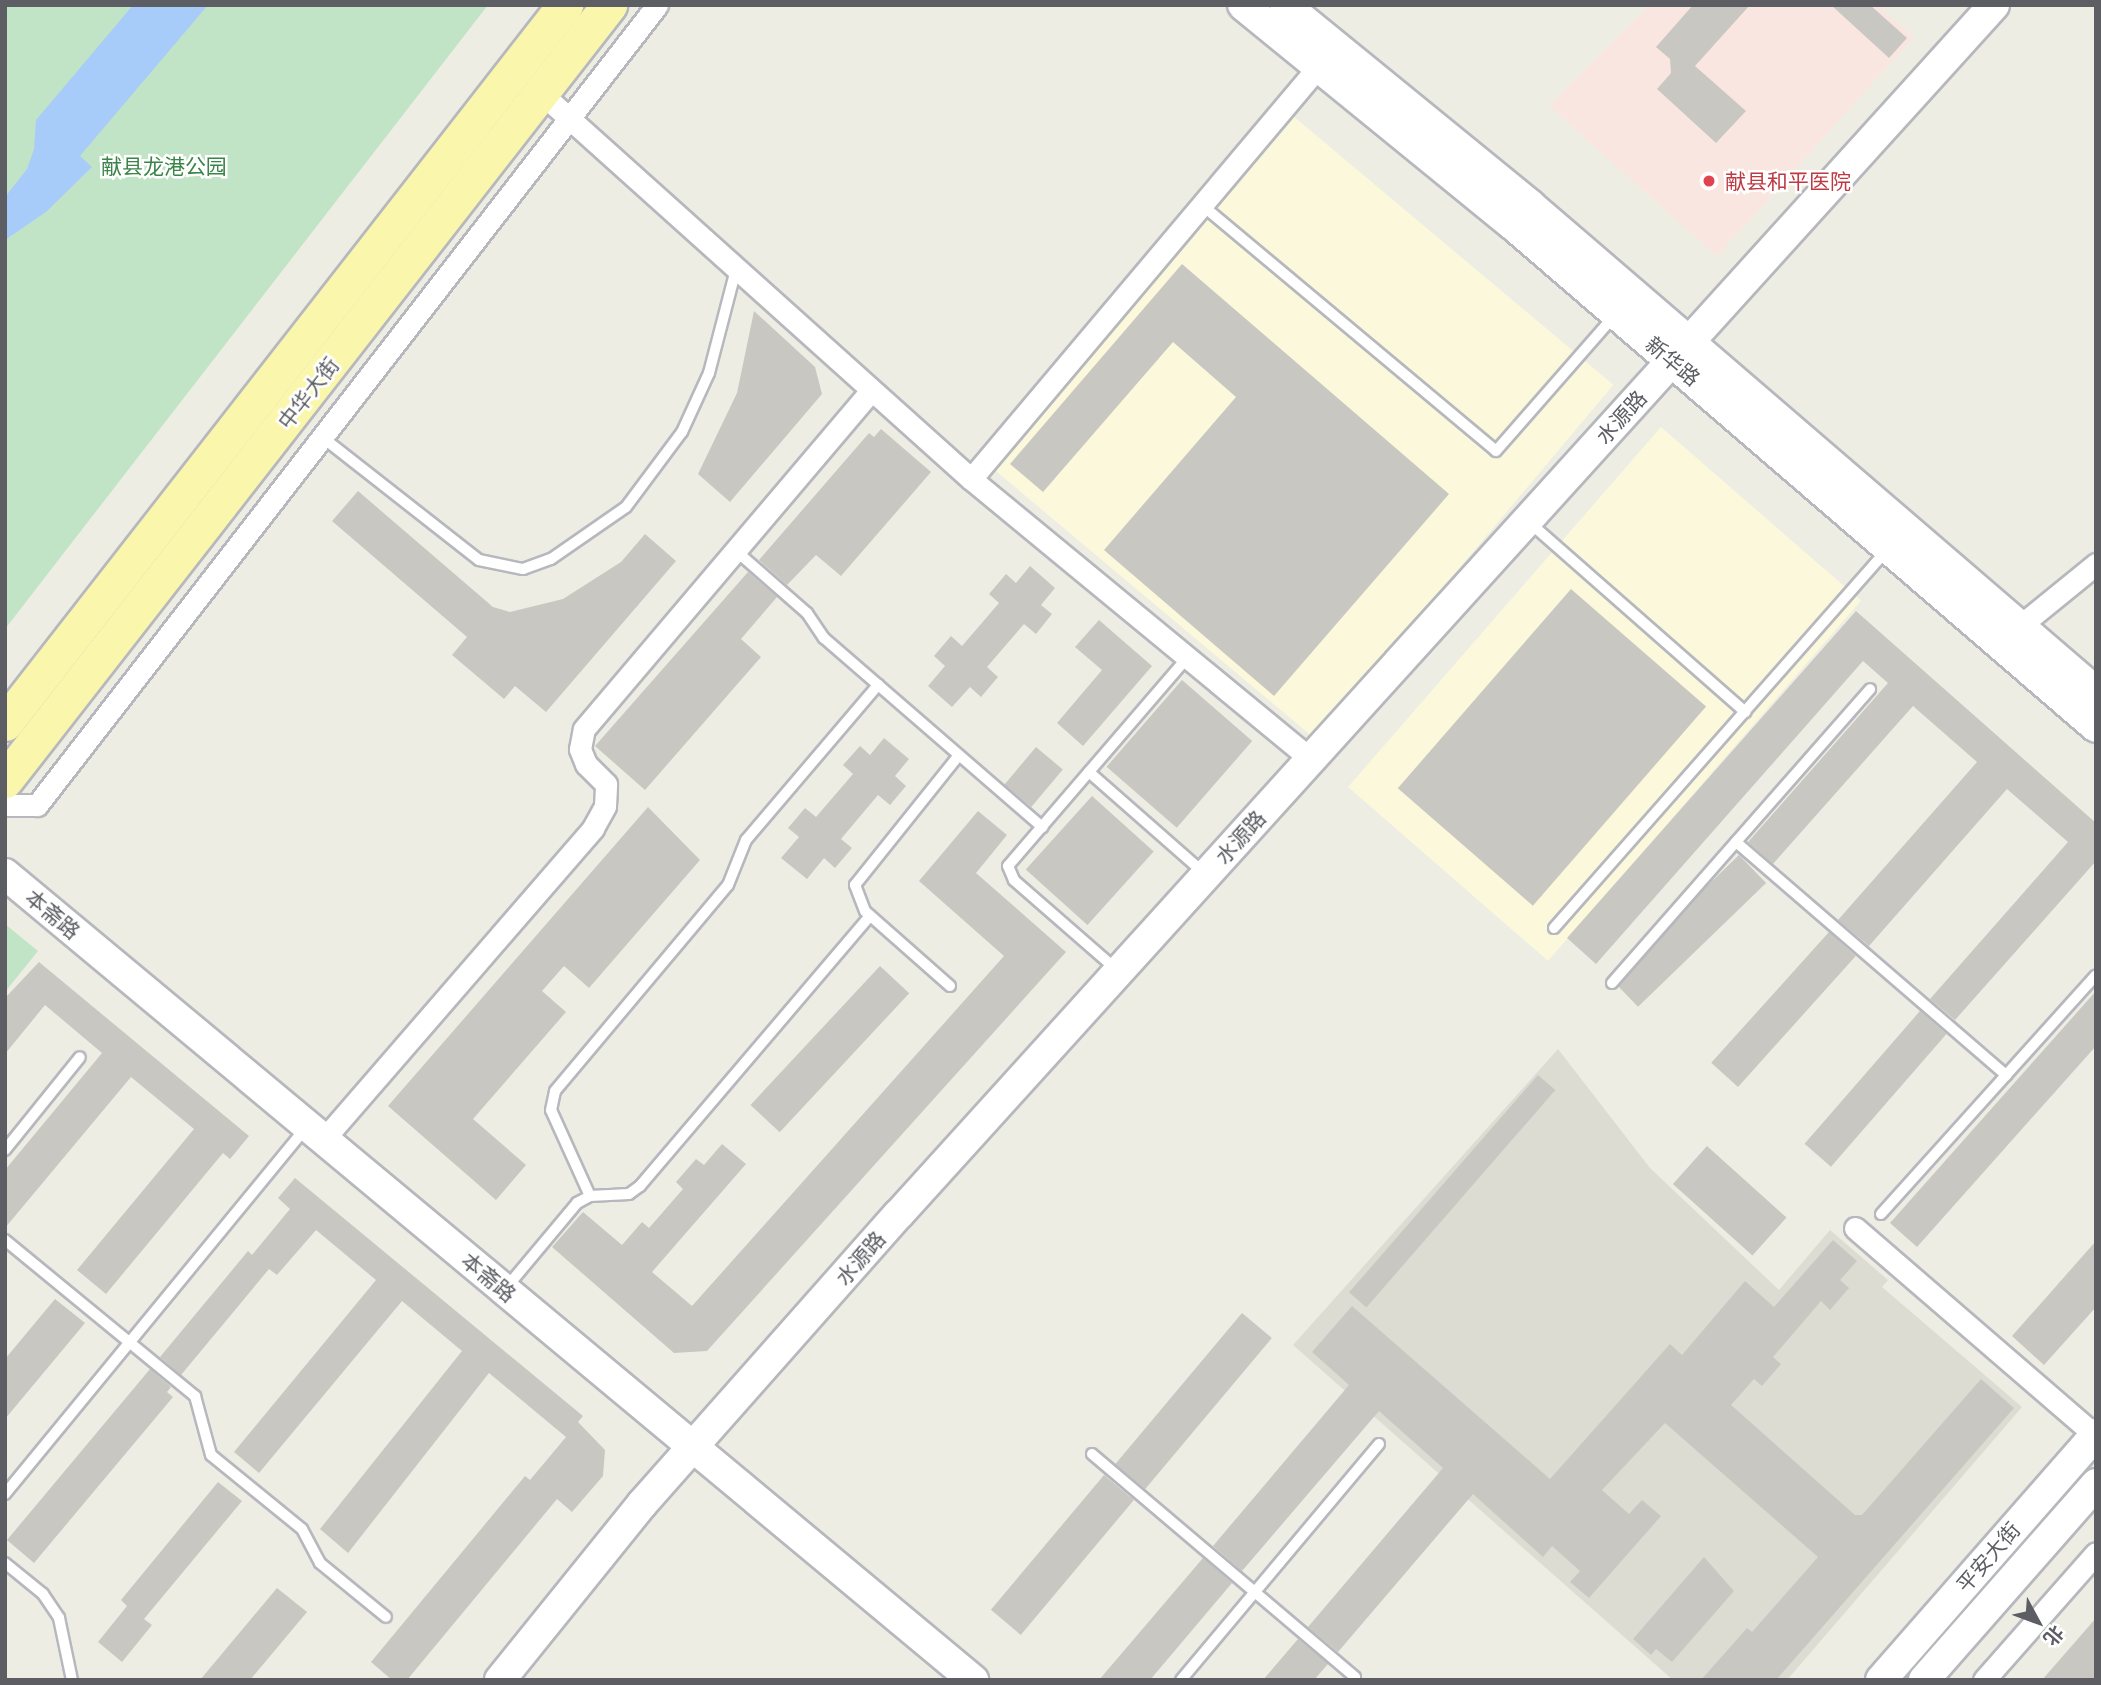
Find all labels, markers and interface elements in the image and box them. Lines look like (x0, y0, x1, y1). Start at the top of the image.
park label: 献县龙港公园 (101, 153, 227, 179)
place label: 献县和平医院 (1725, 168, 1851, 194)
marker: 献县和平医院 (1699, 171, 1719, 191)
street label: 新华路 (1641, 331, 1705, 391)
street label: 中华大街 (272, 352, 344, 434)
street label: 水源路 (1591, 385, 1651, 449)
street label: 水源路 (1210, 805, 1270, 869)
street label: 本斋路 (21, 884, 85, 944)
street label: 水源路 (830, 1226, 890, 1290)
street label: 本斋路 (457, 1247, 521, 1307)
street label: 平安大街 (1951, 1517, 2025, 1597)
north arrow (2003, 1587, 2073, 1657)
text: 北 (2039, 1621, 2069, 1651)

